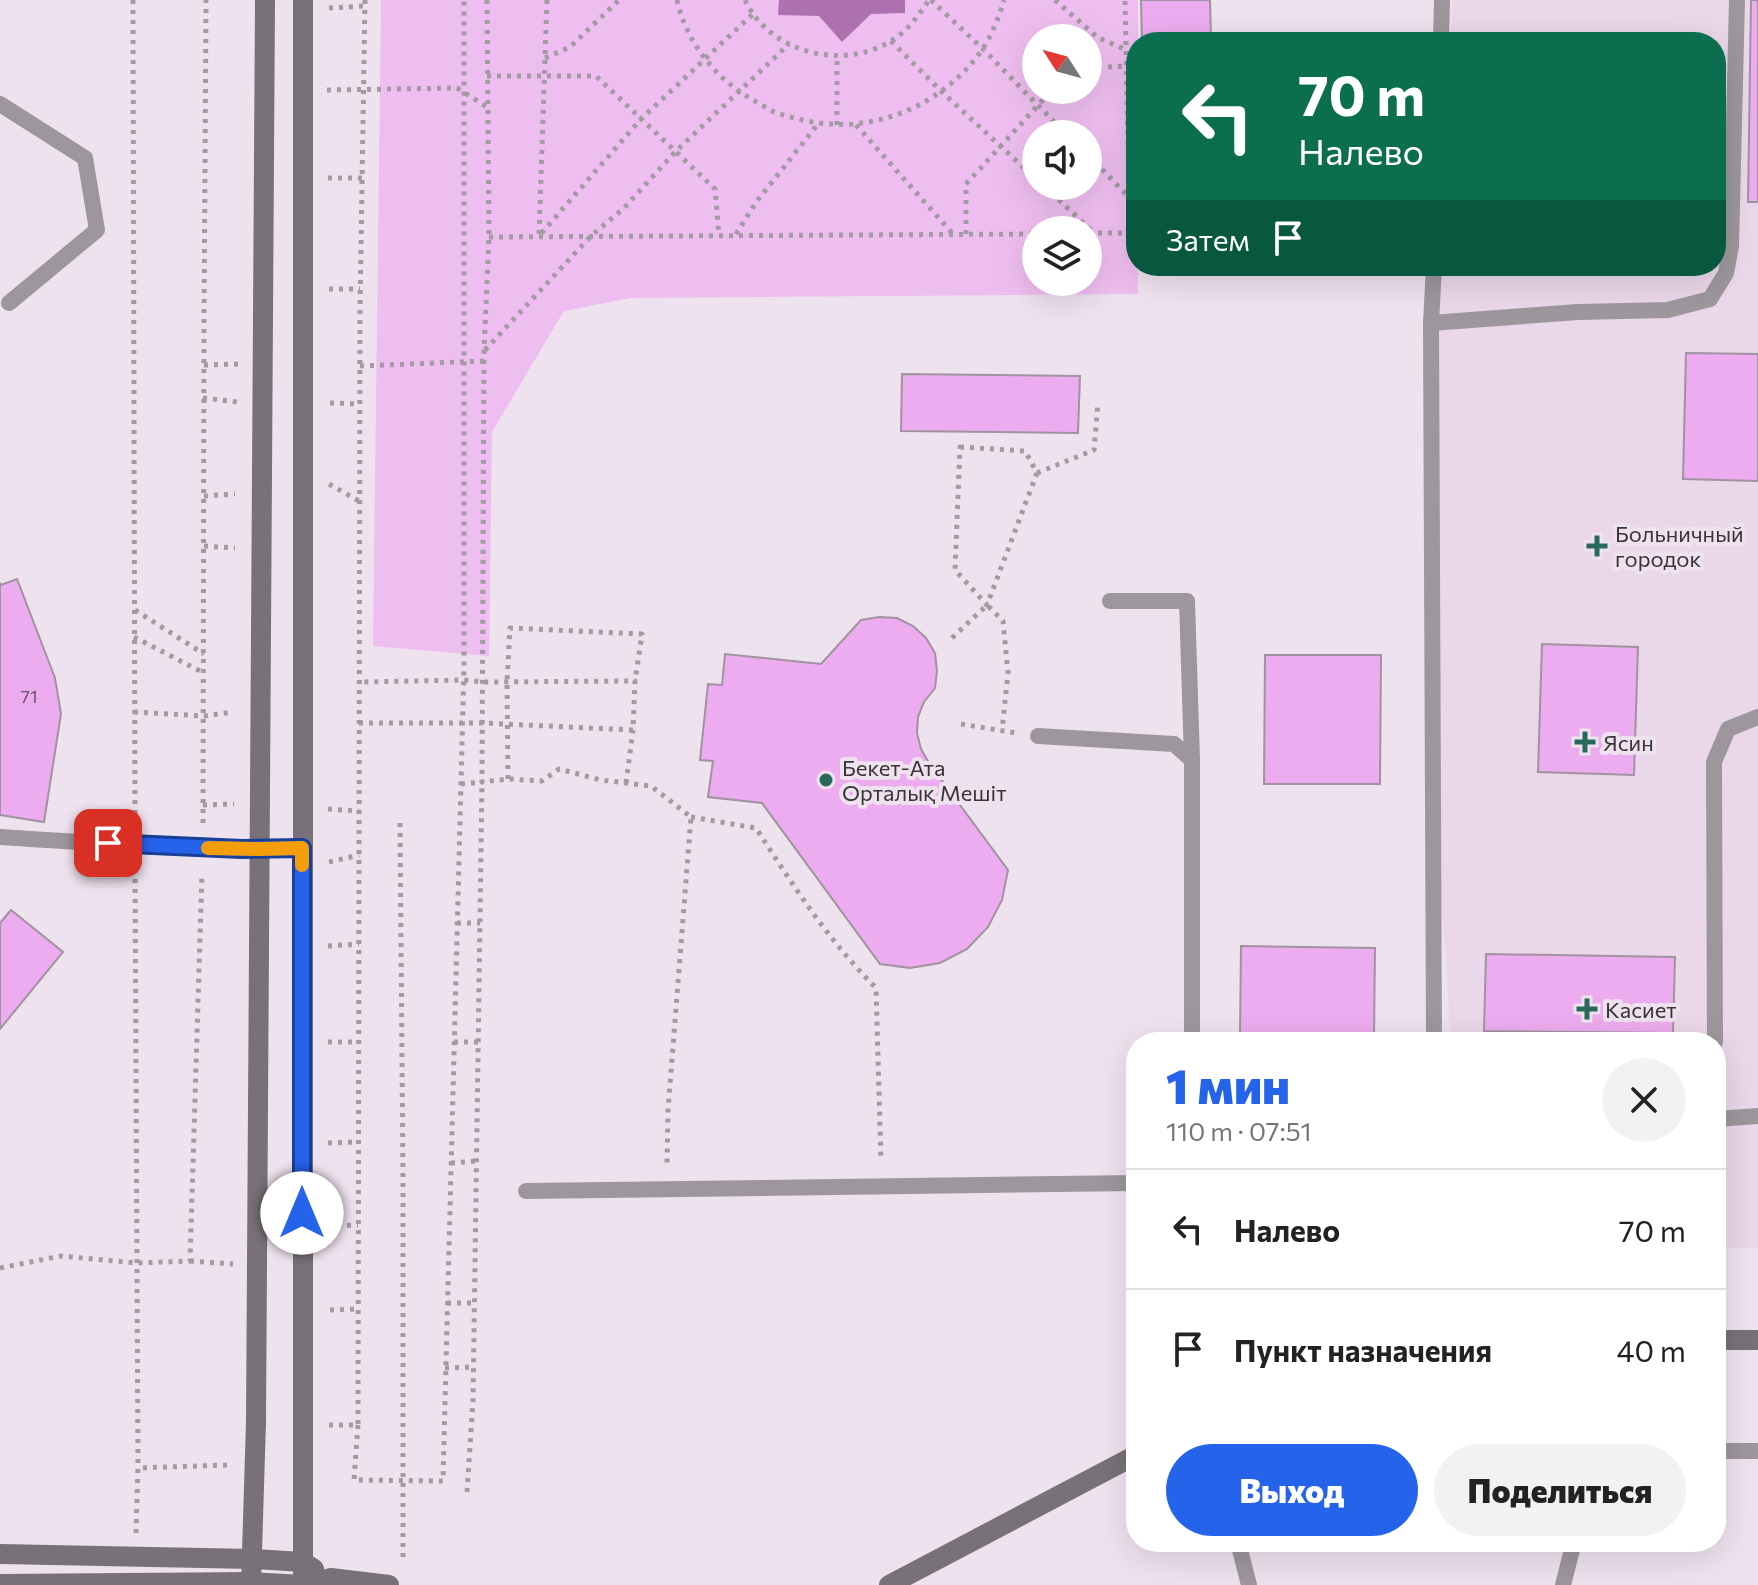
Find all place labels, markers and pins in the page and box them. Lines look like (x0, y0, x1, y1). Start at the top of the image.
place label: Больничный городок (1615, 520, 1744, 572)
marker: Больничный городок (1586, 535, 1608, 557)
place label: Ясин (1603, 729, 1654, 756)
marker: Ясин (1574, 731, 1596, 753)
place label: Бекет-Ата Орталық Мешіт (842, 754, 1007, 806)
marker: Бекет-Ата Орталық Мешіт (817, 771, 835, 789)
pin (74, 809, 142, 877)
place label: Касиет (1605, 996, 1677, 1023)
marker: Касиет (1576, 998, 1598, 1020)

